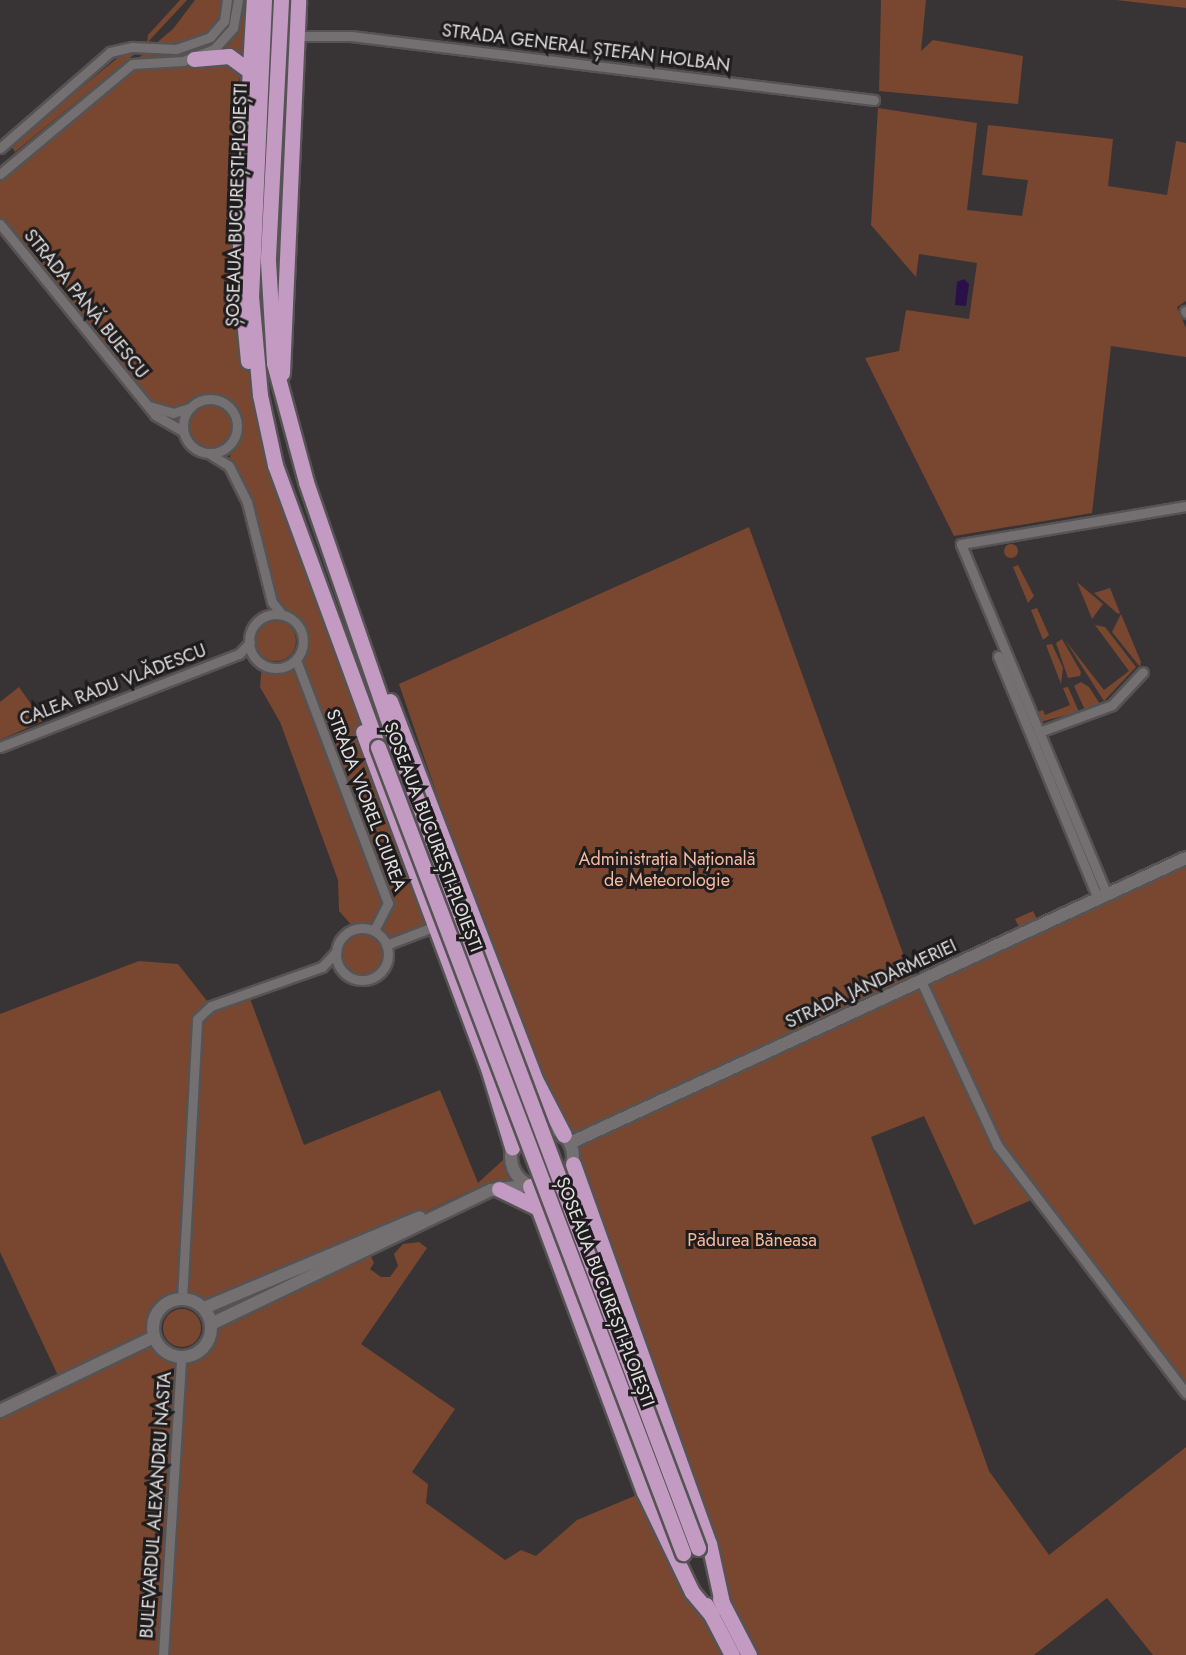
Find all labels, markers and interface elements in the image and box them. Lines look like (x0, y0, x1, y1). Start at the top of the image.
street label: STRADA GENERAL ȘTEFAN HOLBAN (441, 20, 731, 76)
street label: ȘOSEAUA BUCUREȘTI-PLOIEȘTI (222, 83, 252, 327)
street label: STRADA PANĂ BUESCU (19, 225, 153, 383)
street label: CALEA RADU VLĂDESCU (17, 639, 209, 731)
street label: STRADA VIOREL CIUREA (321, 706, 411, 894)
street label: ȘOSEAUA BUCUREȘTI-PLOIEȘTI (379, 719, 487, 955)
park label: Administrația Națională de Meteorologie (579, 849, 755, 892)
street label: STRADA JANDARMERIEI (782, 935, 960, 1033)
street label: ȘOSEAUA BUCUREȘTI-PLOIEȘTI (551, 1174, 659, 1410)
park label: Pădurea Băneasa (687, 1229, 817, 1251)
street label: BULEVARDUL ALEXANDRU NASTA (136, 1371, 176, 1639)

